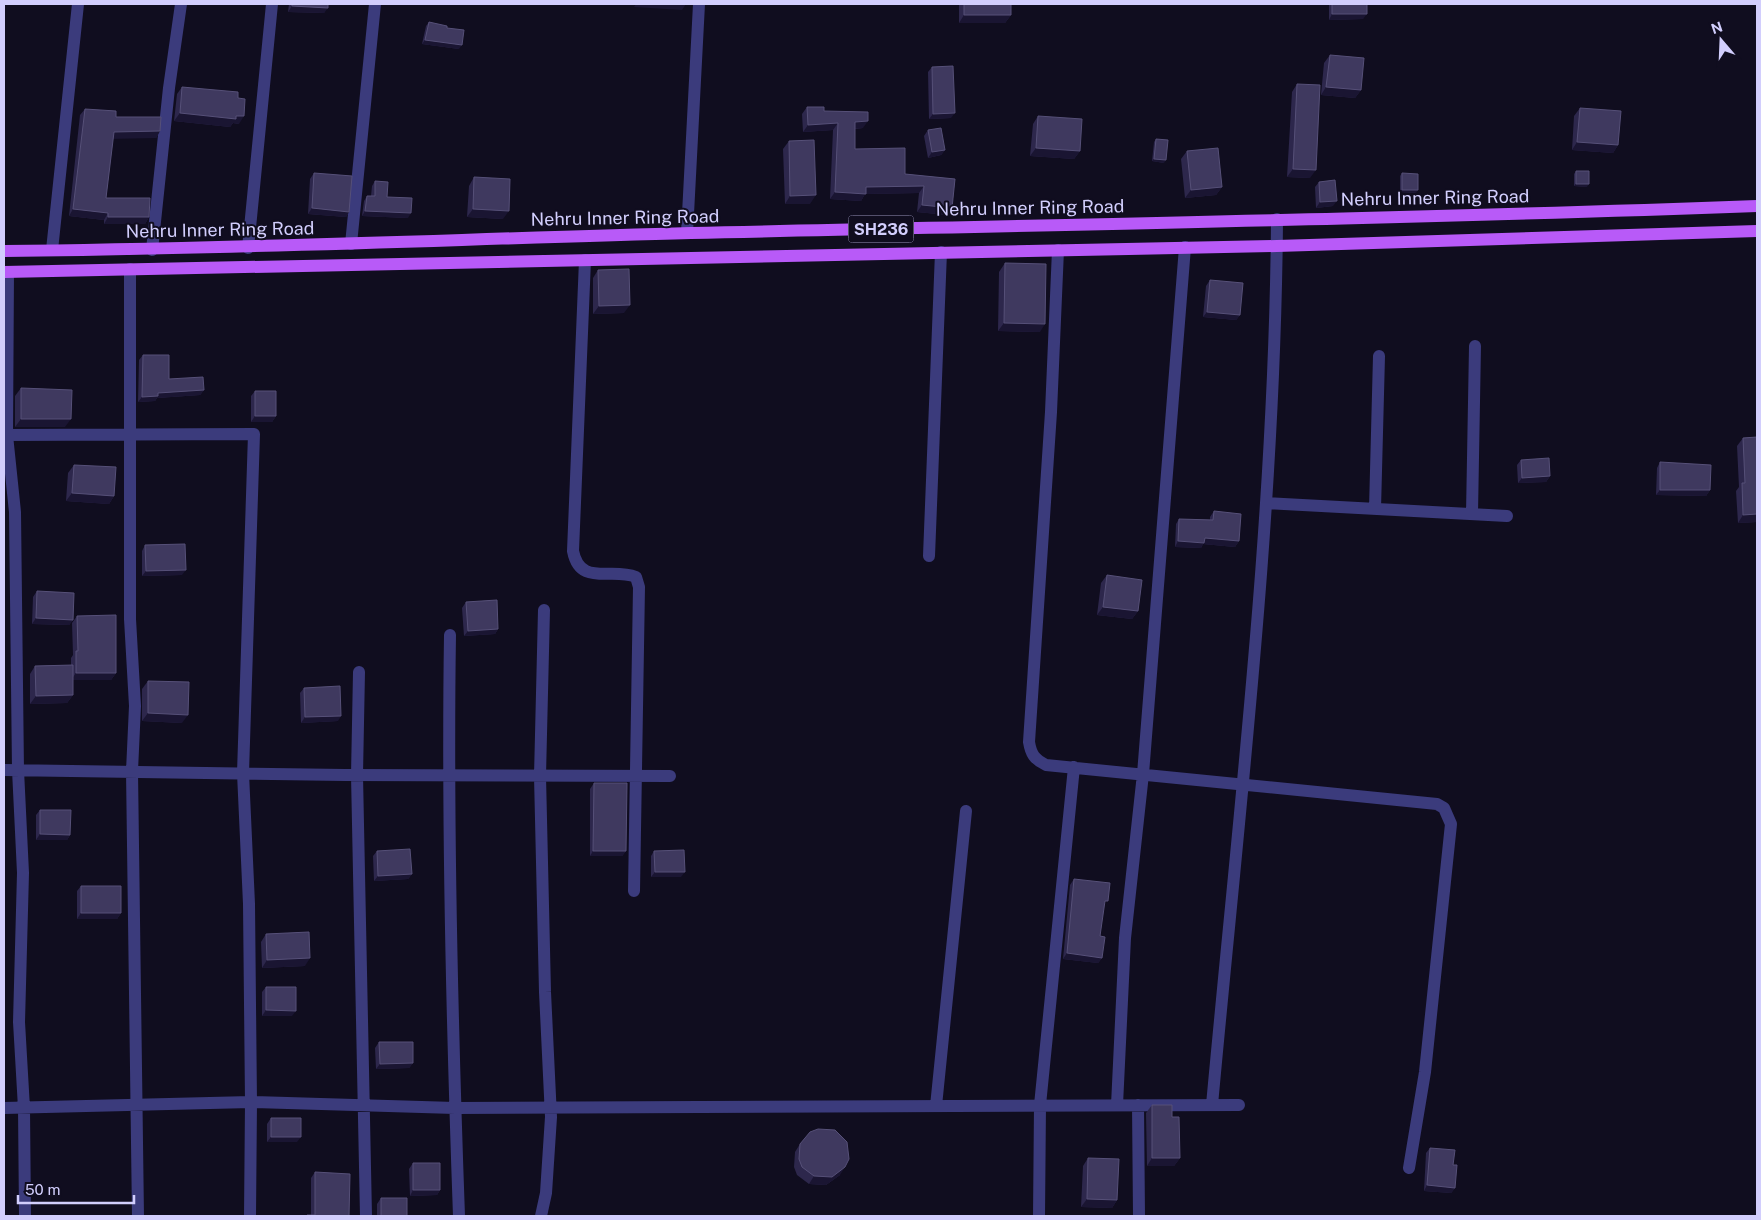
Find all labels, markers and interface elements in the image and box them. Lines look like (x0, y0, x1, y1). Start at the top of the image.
north arrow (1696, 15, 1746, 65)
text: N (1709, 18, 1725, 37)
street label: Nehru Inner Ring Road (1341, 185, 1529, 210)
street label: Nehru Inner Ring Road (936, 195, 1124, 220)
street label: Nehru Inner Ring Road (531, 205, 719, 230)
road number: SH236 (848, 215, 914, 242)
street label: Nehru Inner Ring Road (126, 217, 314, 242)
scale bar (18, 1172, 134, 1204)
text: 50 m (25, 1181, 60, 1198)

